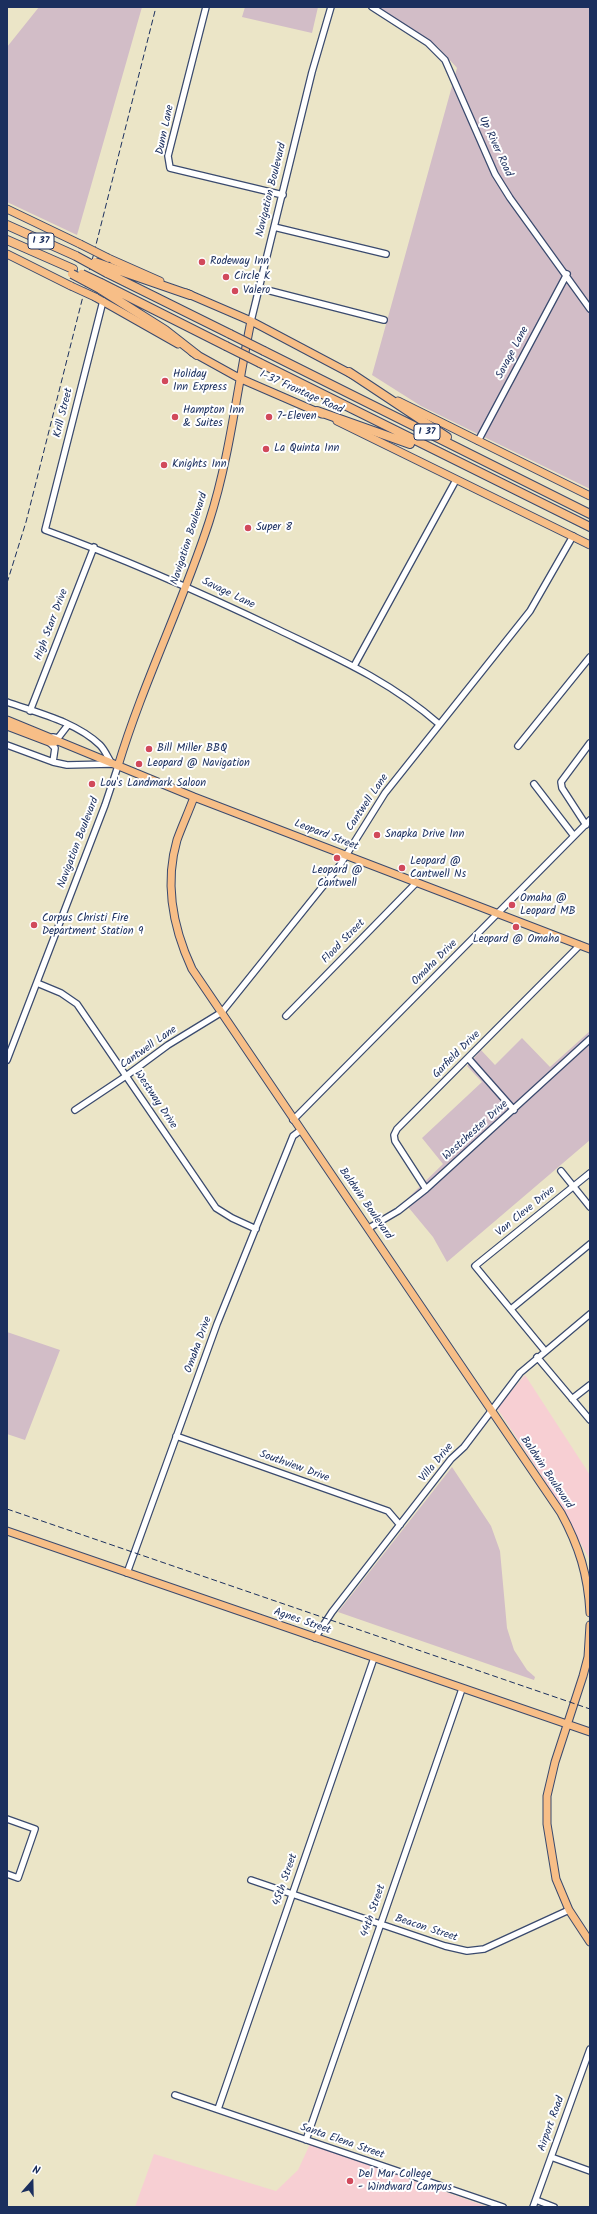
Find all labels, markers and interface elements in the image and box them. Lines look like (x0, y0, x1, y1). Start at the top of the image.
street label: Dunn Lane (154, 104, 178, 156)
street label: Up River Road (475, 115, 515, 179)
street label: Navigation Boulevard (254, 142, 290, 238)
road number: I 37 (28, 233, 54, 249)
place label: Rodeway Inn (210, 255, 269, 269)
marker: Rodeway Inn (197, 257, 207, 267)
place label: Circle K (234, 270, 270, 284)
marker: Circle K (221, 272, 231, 282)
place label: Valero (243, 284, 270, 298)
marker: Valero (230, 286, 240, 296)
street label: Savage Lane (494, 325, 532, 381)
place label: Holiday Inn Express (173, 368, 227, 394)
street label: I-37 Frontage Road (257, 369, 345, 417)
marker: Holiday Inn Express (160, 376, 170, 386)
street label: Krill Street (51, 387, 77, 439)
place label: Hampton Inn & Suites (183, 404, 244, 430)
place label: 7-Eleven (277, 410, 317, 424)
marker: Hampton Inn & Suites (170, 412, 180, 422)
marker: 7-Eleven (264, 412, 274, 422)
road number: I 37 (414, 424, 440, 440)
place label: La Quinta Inn (274, 442, 339, 456)
marker: La Quinta Inn (261, 444, 271, 454)
place label: Knights Inn (172, 458, 227, 472)
marker: Knights Inn (159, 460, 169, 470)
street label: Navigation Boulevard (169, 491, 211, 587)
place label: Super 8 (256, 521, 292, 535)
marker: Super 8 (243, 523, 253, 533)
street label: Savage Lane (199, 575, 257, 613)
street label: High Starr Drive (32, 587, 72, 663)
place label: Bill Miller BBQ (157, 742, 227, 756)
marker: Bill Miller BBQ (144, 744, 154, 754)
place label: Leopard @ Navigation (147, 757, 250, 771)
marker: Leopard @ Navigation (134, 759, 144, 769)
street label: Cantwell Lane (344, 772, 392, 834)
place label: Lou's Landmark Saloon (100, 777, 206, 791)
marker: Lou's Landmark Saloon (87, 779, 97, 789)
street label: Navigation Boulevard (56, 796, 102, 890)
street label: Leopard Street (292, 818, 360, 854)
place label: Snapka Drive Inn (385, 828, 464, 842)
marker: Snapka Drive Inn (372, 830, 382, 840)
marker: Leopard @ Cantwell (332, 853, 342, 863)
place label: Leopard @ Cantwell Ns (410, 855, 466, 881)
marker: Leopard @ Cantwell Ns (397, 863, 407, 873)
place label: Leopard @ Cantwell (312, 864, 362, 890)
place label: Omaha @ Leopard MB (520, 892, 576, 918)
marker: Omaha @ Leopard MB (507, 900, 517, 910)
place label: Corpus Christi Fire Department Station 9 (42, 912, 143, 938)
street label: Flood Street (320, 917, 368, 967)
marker: Corpus Christi Fire Department Station 9 (29, 920, 39, 930)
marker: Leopard @ Omaha (511, 922, 521, 932)
place label: Leopard @ Omaha (473, 933, 559, 947)
street label: Omaha Drive (409, 937, 461, 989)
street label: Cantwell Lane (118, 1024, 180, 1072)
street label: Garfield Drive (430, 1028, 484, 1082)
street label: Westway Drive (131, 1068, 179, 1132)
street label: Westchester Drive (441, 1098, 511, 1164)
street label: Baldwin Boulevard (335, 1166, 395, 1242)
street label: Van Cleve Drive (494, 1184, 558, 1240)
street label: Omaha Drive (183, 1315, 215, 1375)
street label: Baldwin Boulevard (517, 1434, 575, 1512)
street label: Villa Drive (417, 1441, 457, 1485)
street label: Southview Drive (257, 1448, 331, 1486)
street label: Agnes Street (272, 1606, 332, 1638)
street label: 45th Street (271, 1852, 301, 1908)
street label: 44th Street (359, 1883, 389, 1939)
street label: Beacon Street (393, 1913, 459, 1945)
street label: Airport Road (536, 2095, 568, 2153)
street label: Santa Elena Street (298, 2121, 386, 2163)
text: N (30, 2161, 42, 2180)
north arrow (12, 2162, 52, 2202)
place label: Del Mar College - Windward Campus (358, 2168, 452, 2194)
marker: Del Mar College - Windward Campus (345, 2176, 355, 2186)

